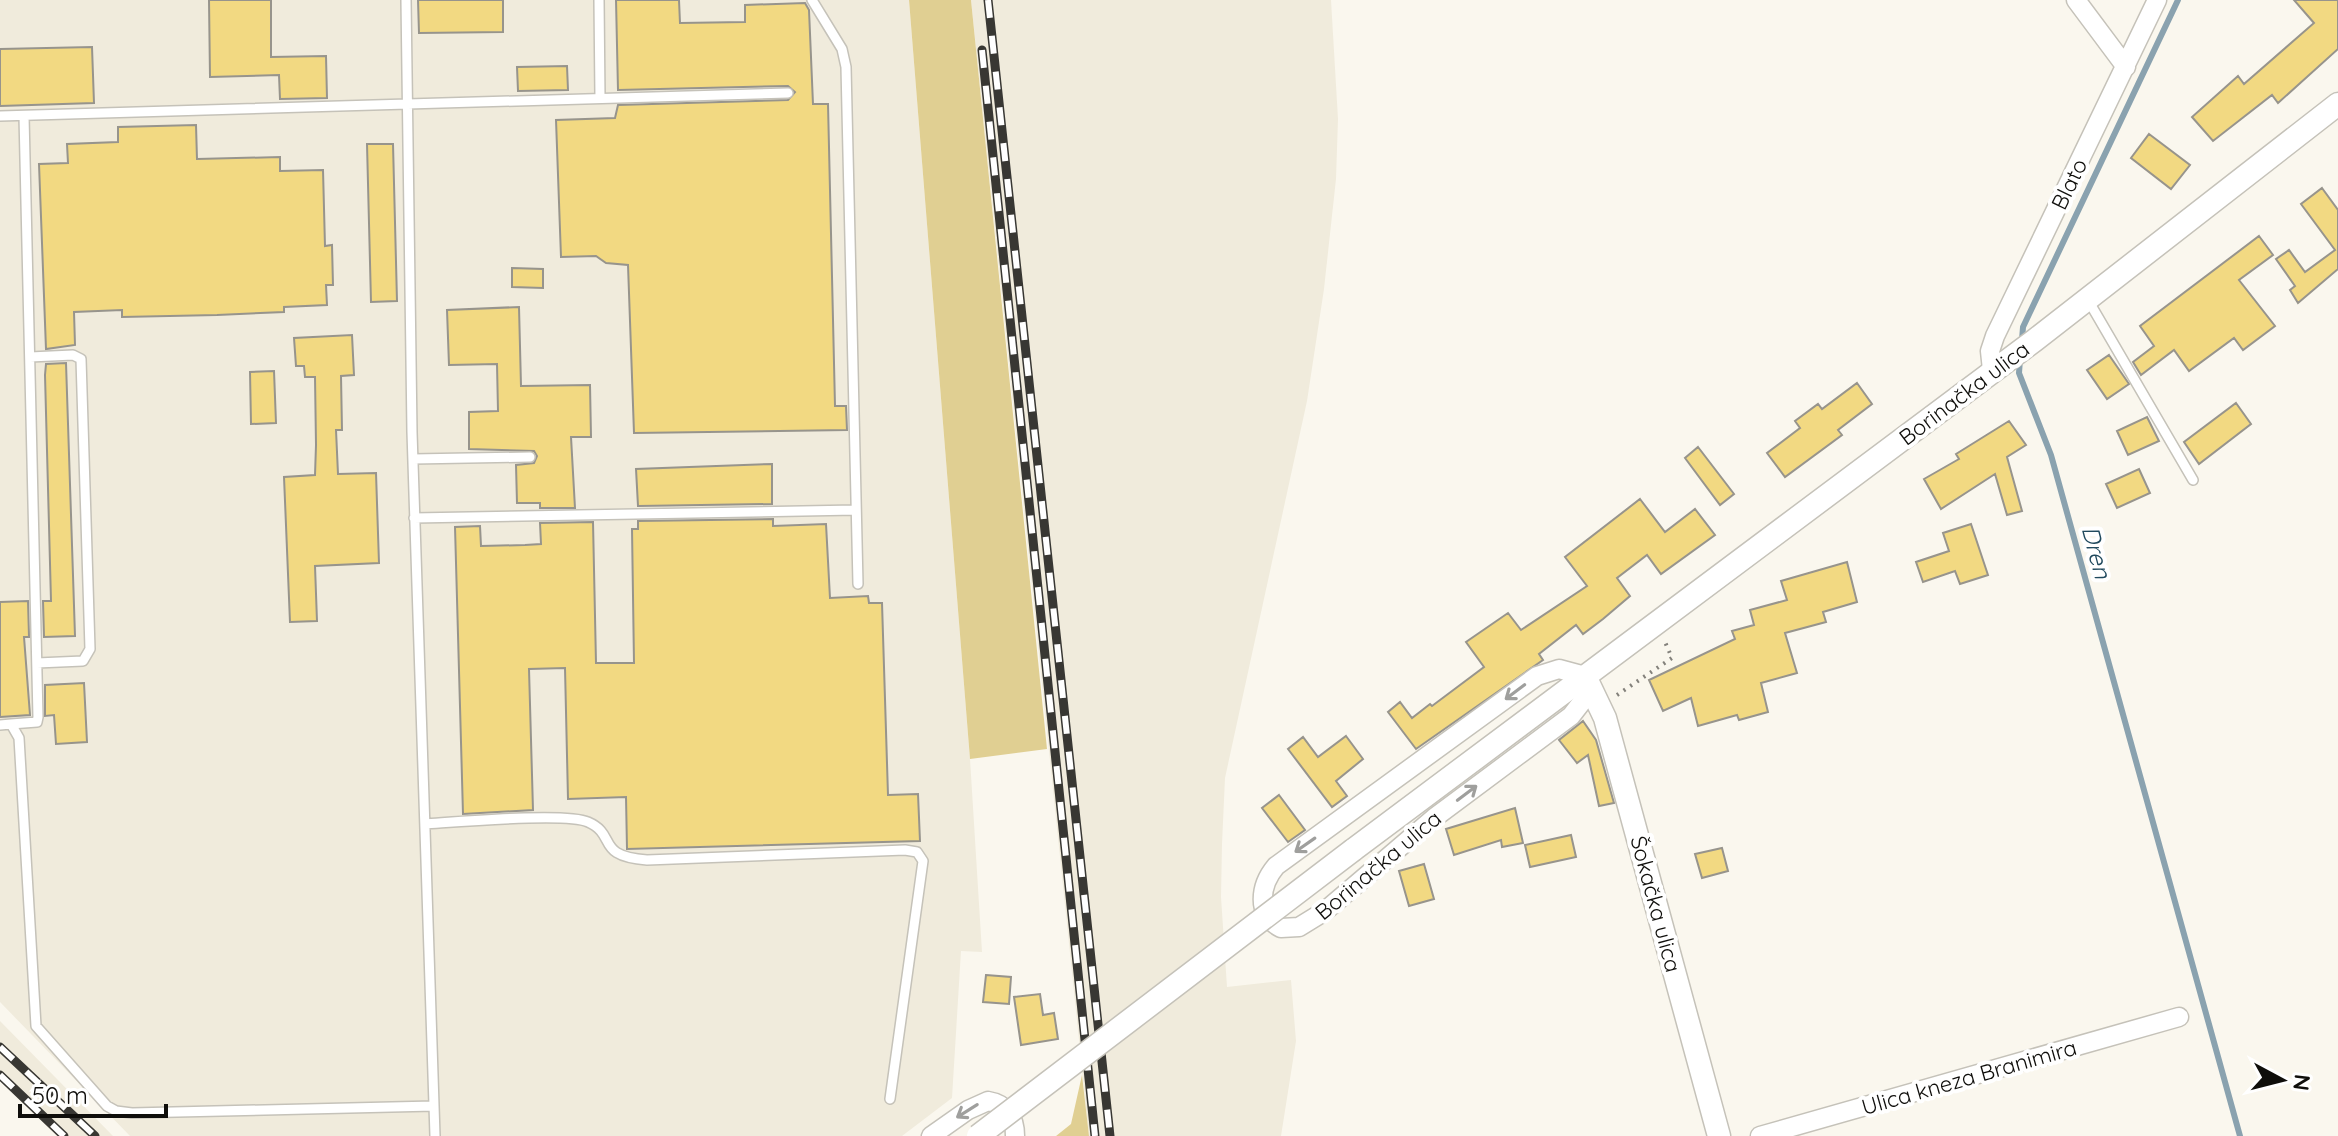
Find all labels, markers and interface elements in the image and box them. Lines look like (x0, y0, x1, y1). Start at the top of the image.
street label: Blato (2045, 154, 2093, 214)
street label: Borinačka ulica (1893, 335, 2035, 451)
water label: Dren (2076, 522, 2119, 583)
one-way arrow (1505, 683, 1526, 700)
one-way arrow (1456, 784, 1478, 801)
street label: Borinačka ulica (1309, 804, 1447, 926)
street label: Šokačka ulica (1624, 833, 1688, 975)
one-way arrow (1295, 837, 1317, 853)
street label: Ulica kneza Branimira (1858, 1033, 2080, 1121)
north arrow (2242, 1040, 2322, 1120)
scale bar (20, 1068, 166, 1118)
text: N (2287, 1073, 2317, 1092)
text: 50 m (32, 1080, 88, 1110)
one-way arrow (957, 1103, 979, 1119)

